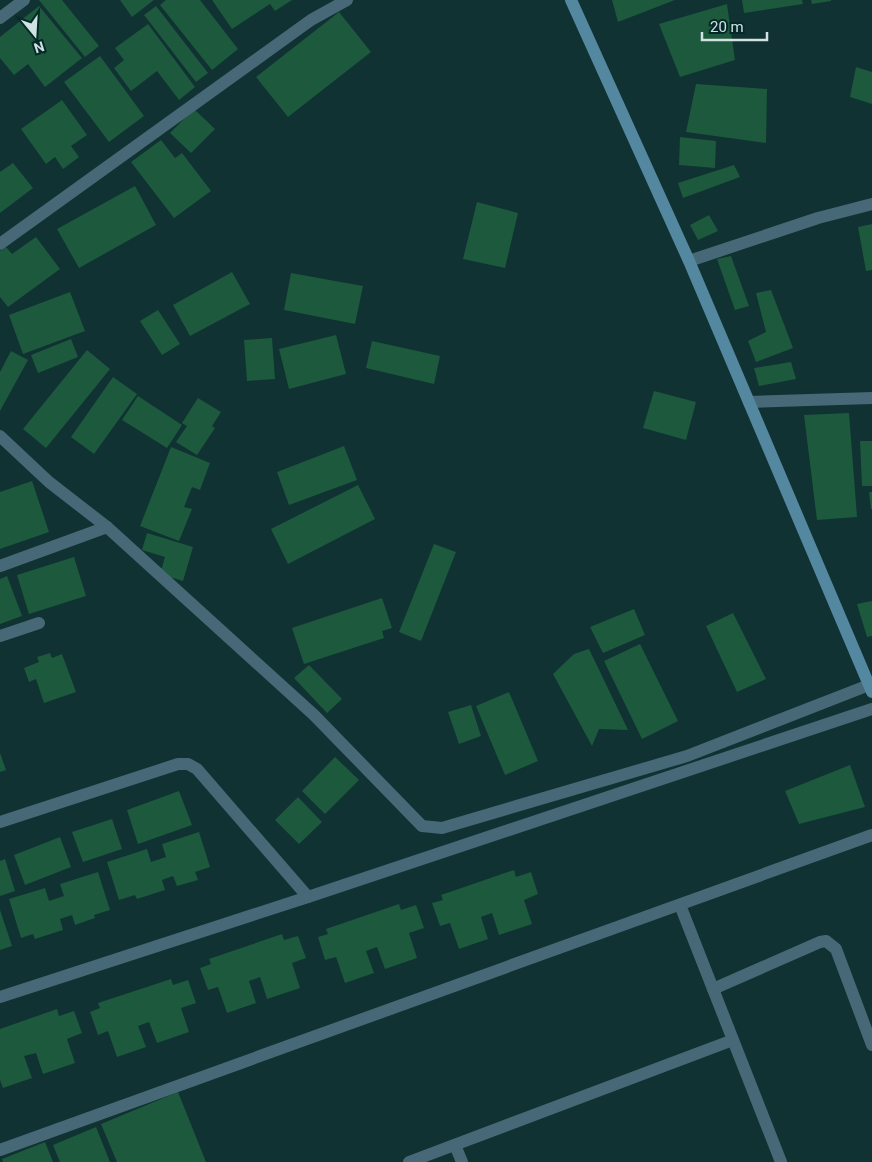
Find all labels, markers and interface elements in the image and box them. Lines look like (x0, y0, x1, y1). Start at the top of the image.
north arrow (10, 10, 60, 60)
scale bar (702, 10, 767, 42)
text: 20 m (710, 18, 744, 36)
text: N (32, 38, 46, 57)

